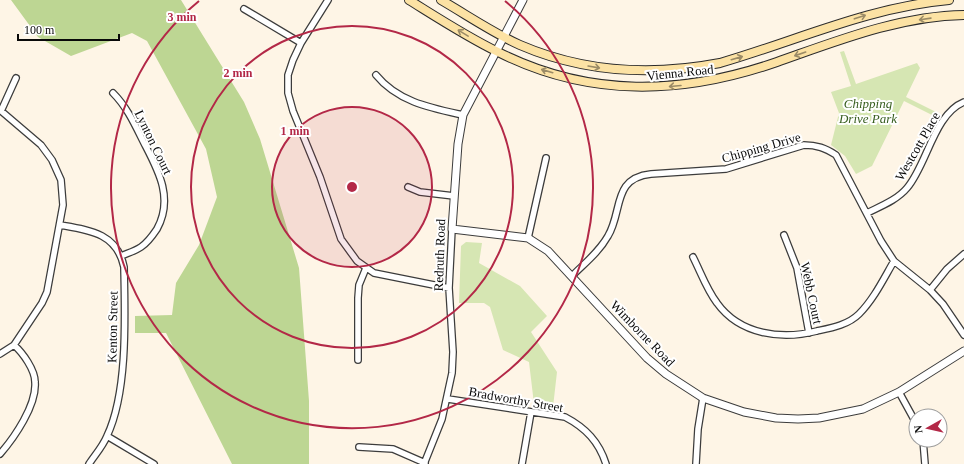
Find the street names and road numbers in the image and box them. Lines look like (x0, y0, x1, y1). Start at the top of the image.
street label: Vienna Road (646, 61, 715, 83)
street label: Lynton Court (132, 108, 176, 177)
street label: Westcott Place (892, 109, 943, 183)
street label: Chipping Drive (720, 129, 802, 166)
street label: Redruth Road (431, 218, 448, 292)
street label: Webb Court (798, 261, 825, 326)
street label: Kenton Street (104, 291, 121, 363)
street label: Wimborne Road (607, 297, 678, 370)
street label: Bradworthy Street (468, 384, 565, 415)

